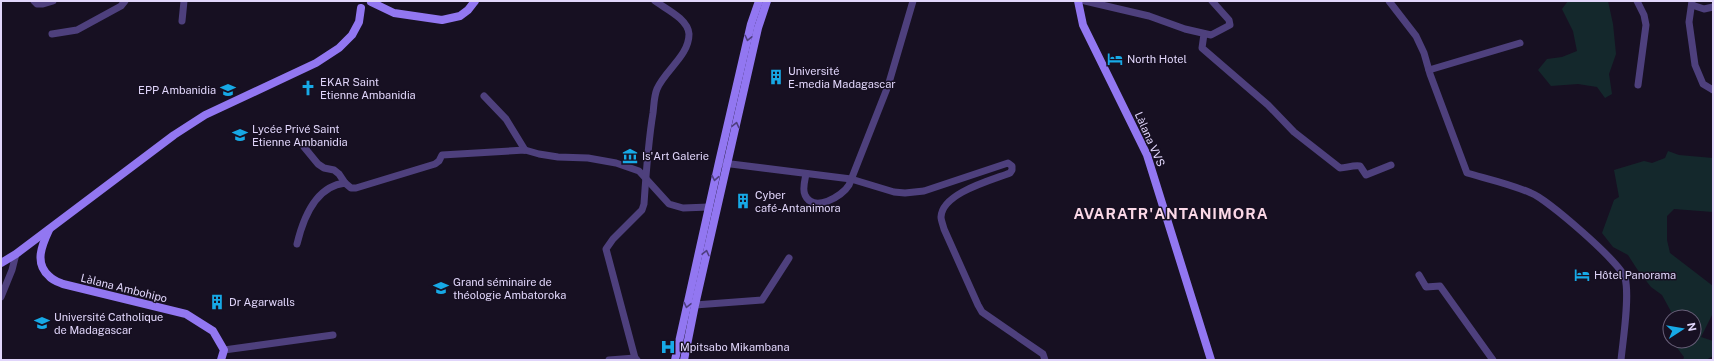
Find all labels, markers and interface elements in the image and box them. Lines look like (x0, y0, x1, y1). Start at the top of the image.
one-way arrow (744, 34, 753, 41)
hotel icon: North Hotel (1106, 50, 1124, 68)
place label: North Hotel (1127, 53, 1187, 65)
place label: Université E-media Madagascar (788, 65, 896, 90)
building icon: Université E-media Madagascar (767, 68, 785, 86)
place label: EKAR Saint Etienne Ambanidia (320, 76, 416, 101)
church icon: EKAR Saint Etienne Ambanidia (299, 79, 317, 97)
school or university icon: EPP Ambanidia (219, 81, 237, 99)
place label: EPP Ambanidia (138, 84, 216, 96)
street label: Làlana VVS (1133, 110, 1167, 168)
one-way arrow (731, 122, 739, 128)
place label: Lycée Privé Saint Etienne Ambanidia (252, 123, 348, 148)
school or university icon: Lycée Privé Saint Etienne Ambanidia (231, 126, 249, 144)
museum icon: Is'Art Galerie (621, 147, 639, 165)
place label: Is'Art Galerie (642, 150, 709, 162)
one-way arrow (712, 175, 720, 182)
place label: Cyber café-Antanimora (755, 189, 841, 214)
building icon: Cyber café-Antanimora (734, 192, 752, 210)
district label: AVARATR'ANTANIMORA (1073, 205, 1269, 222)
one-way arrow (702, 250, 710, 257)
hotel icon: Hôtel Panorama (1573, 266, 1591, 284)
place label: Hôtel Panorama (1594, 269, 1676, 281)
street label: Làlana Ambohipo (80, 271, 168, 305)
place label: Grand séminaire de théologie Ambatoroka (453, 276, 566, 301)
school or university icon: Grand séminaire de théologie Ambatoroka (432, 279, 450, 297)
building icon: Dr Agarwalls (208, 293, 226, 311)
place label: Dr Agarwalls (229, 296, 295, 308)
one-way arrow (684, 302, 692, 309)
north arrow (1662, 309, 1702, 349)
place label: Université Catholique de Madagascar (54, 311, 163, 336)
school or university icon: Université Catholique de Madagascar (33, 314, 51, 332)
text: N (1685, 321, 1699, 332)
hospital icon: Mpitsabo Mikambana (659, 338, 677, 356)
place label: Mpitsabo Mikambana (680, 341, 789, 353)

